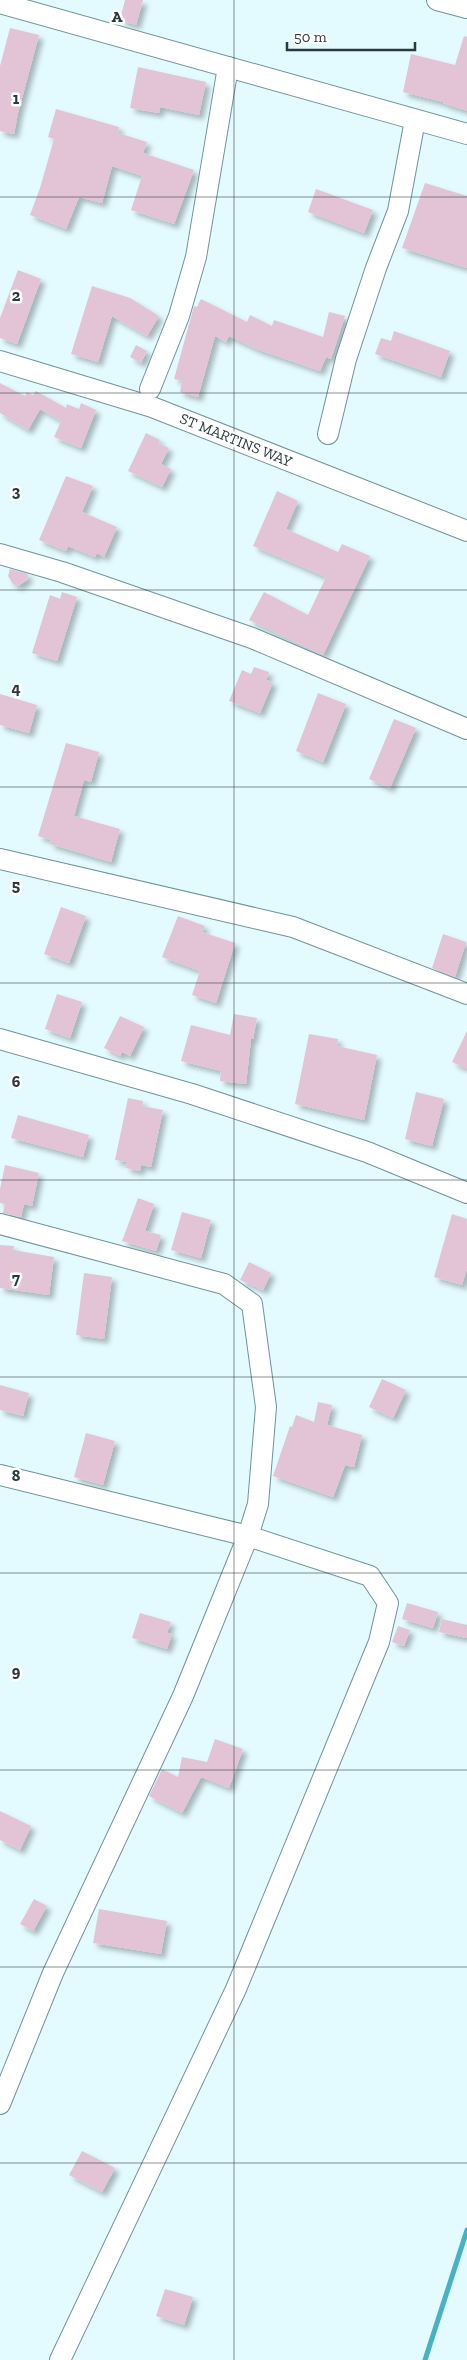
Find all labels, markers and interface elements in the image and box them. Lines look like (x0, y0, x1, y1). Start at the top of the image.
text: A (112, 7, 123, 26)
scale bar (287, 20, 414, 52)
text: 50 m (294, 28, 327, 46)
text: 1 (13, 89, 20, 108)
text: 2 (12, 286, 21, 305)
street label: ST MARTINS WAY (177, 409, 296, 471)
text: 3 (12, 482, 21, 501)
text: 4 (11, 679, 21, 698)
text: 5 (12, 876, 20, 895)
text: 6 (12, 1072, 21, 1091)
text: 7 (12, 1269, 20, 1288)
text: 8 (12, 1466, 21, 1485)
text: 9 (12, 1662, 21, 1681)

